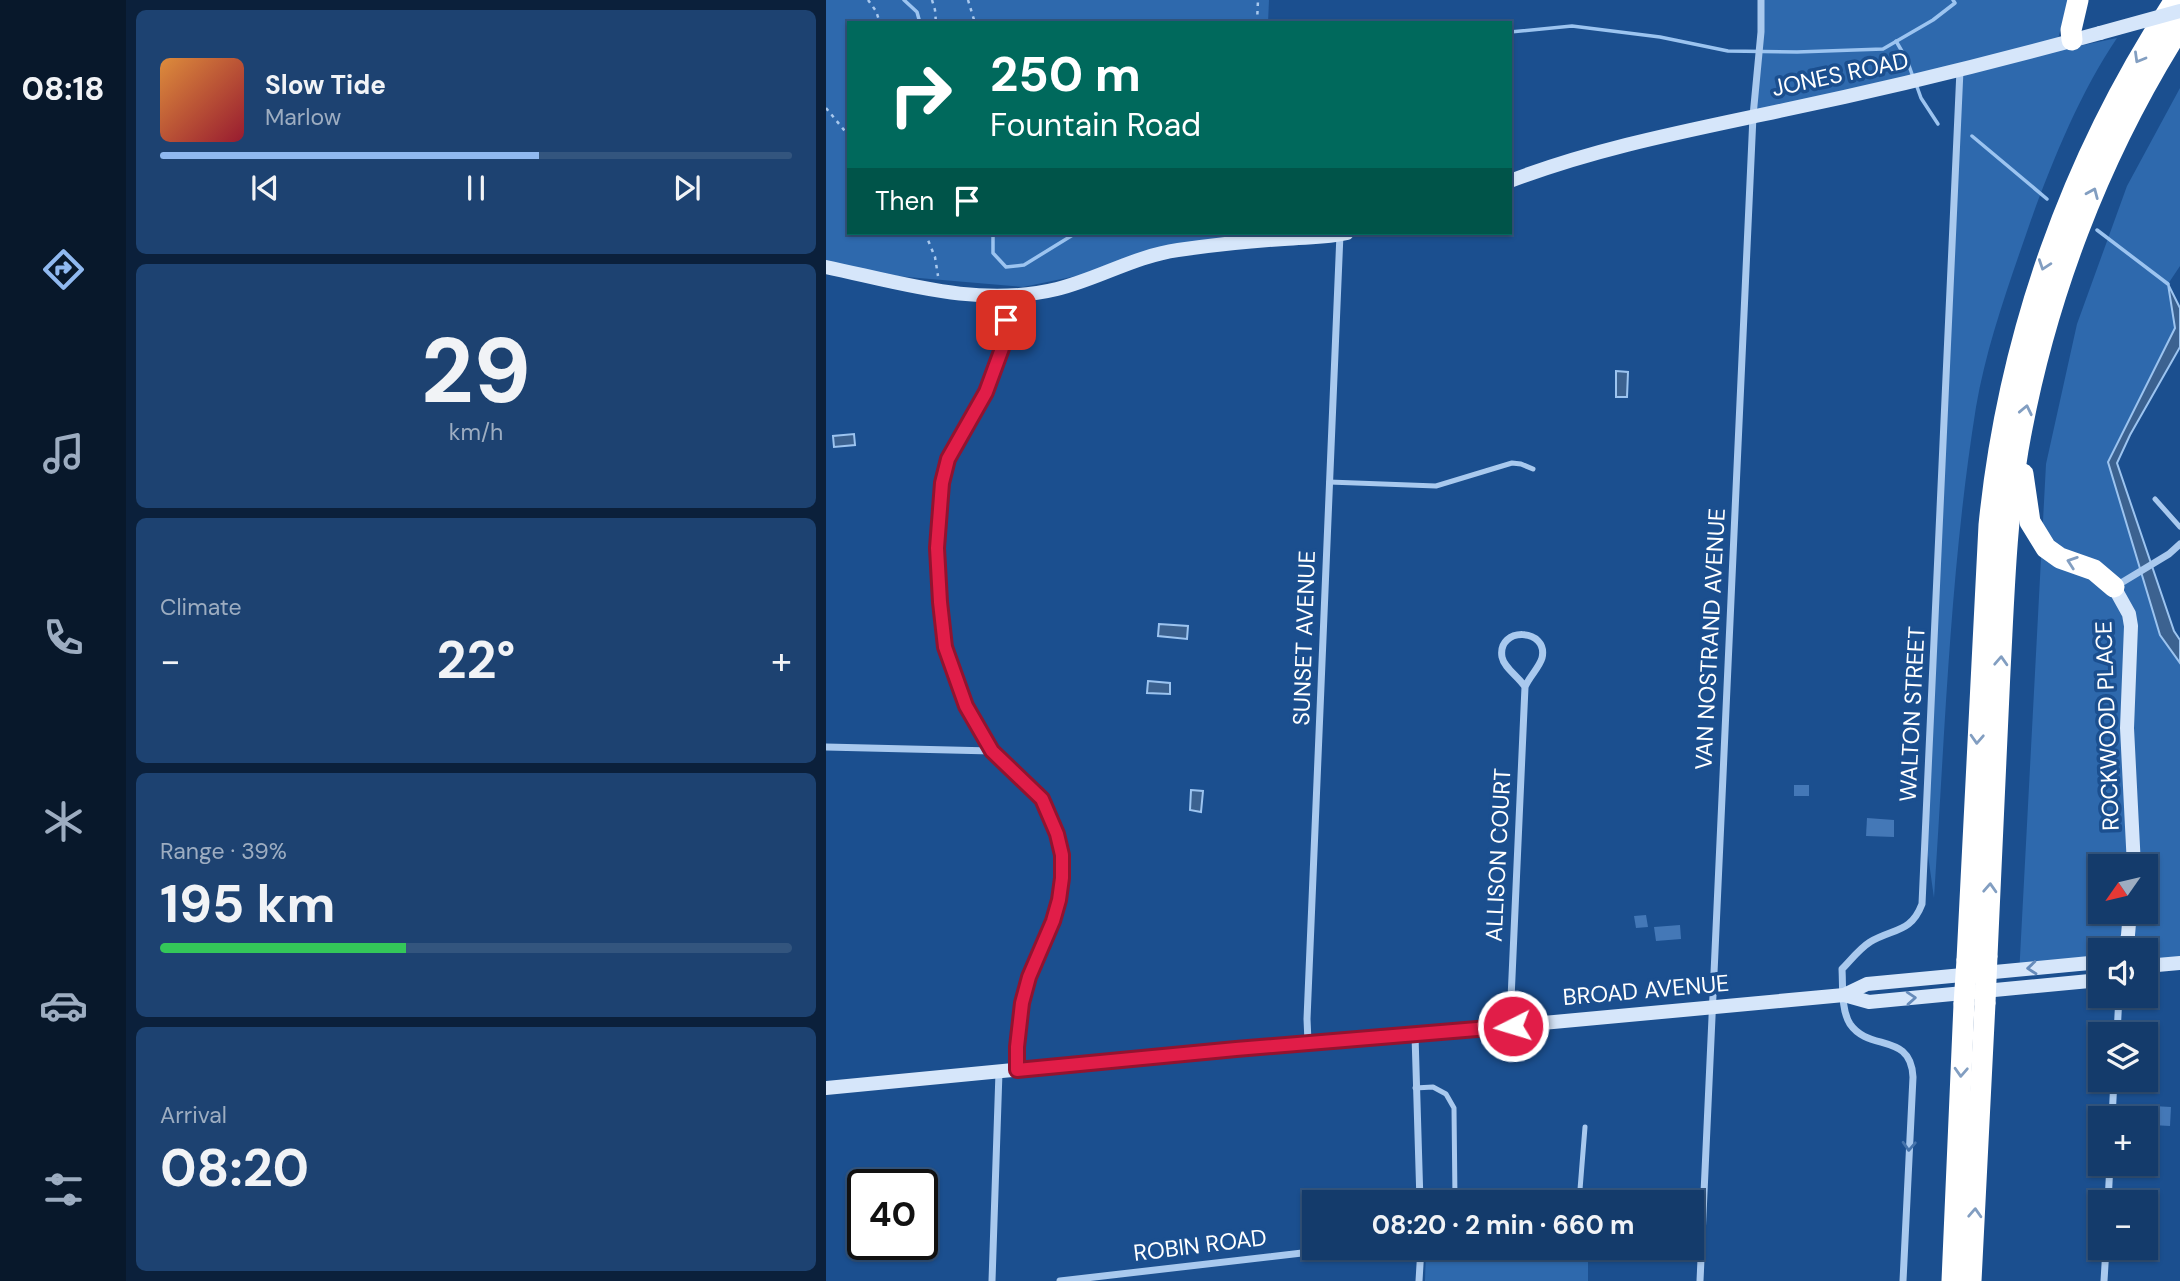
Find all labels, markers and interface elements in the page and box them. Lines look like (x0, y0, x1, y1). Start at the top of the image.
text: 250 m (990, 42, 1141, 106)
street label: JONES ROAD (1769, 45, 1911, 103)
icon: right (875, 49, 966, 140)
one-way arrow (2134, 50, 2147, 63)
text: 08:18 (22, 68, 104, 110)
text: Slow Tide (265, 68, 386, 102)
text: Marlow (265, 102, 341, 132)
text: Fountain Road (990, 104, 1201, 146)
icon: previous (246, 169, 284, 207)
icon: pause (457, 169, 495, 207)
icon: next (668, 169, 706, 207)
icon: arrive (948, 182, 986, 220)
text: Then (875, 184, 934, 218)
one-way arrow (2085, 188, 2099, 201)
icon: directions (39, 245, 88, 294)
one-way arrow (2038, 258, 2052, 270)
pin (976, 290, 1036, 350)
icon: arrive (987, 301, 1025, 339)
text: 29 (421, 312, 531, 430)
one-way arrow (2018, 404, 2033, 416)
text: km/h (449, 417, 503, 447)
icon: music (39, 429, 88, 478)
street label: VAN NOSTRAND AVENUE (1688, 507, 1732, 771)
street label: SUNSET AVENUE (1286, 550, 1322, 726)
one-way arrow (2067, 556, 2079, 570)
text: Climate (160, 592, 242, 622)
icon: phone (39, 613, 88, 662)
street label: ROCKWOOD PLACE (2088, 621, 2126, 831)
street label: WALTON STREET (1892, 625, 1932, 803)
text: 22° (437, 626, 515, 694)
text: − (160, 636, 181, 686)
text: + (771, 636, 792, 686)
one-way arrow (1993, 655, 2008, 666)
one-way arrow (1970, 733, 1985, 744)
street label: ALLISON COURT (1478, 767, 1518, 943)
icon: climate (39, 797, 88, 846)
text: Range · 39% (160, 836, 287, 866)
north arrow (2088, 854, 2158, 924)
map controls (2088, 854, 2158, 1260)
text: 195 km (160, 870, 336, 938)
one-way arrow (1982, 882, 1997, 893)
button: sound (2088, 938, 2158, 1008)
one-way arrow (2026, 960, 2037, 975)
street label: BROAD AVENUE (1562, 968, 1730, 1012)
icon: car (39, 981, 88, 1030)
position arrow (1476, 989, 1550, 1063)
one-way arrow (1906, 991, 1917, 1006)
button: layers (2088, 1022, 2158, 1092)
one-way arrow (1954, 1067, 1969, 1078)
text: Arrival (160, 1100, 227, 1130)
button: + (2088, 1106, 2158, 1176)
text: 08:20 (160, 1134, 309, 1202)
one-way arrow (1902, 1140, 1917, 1151)
icon: filters (39, 1165, 88, 1214)
speed limit sign: 40 (847, 1169, 938, 1260)
button: − (2088, 1190, 2158, 1260)
one-way arrow (1967, 1207, 1982, 1218)
text: 08:20 · 2 min · 660 m (1372, 1208, 1634, 1242)
street label: ROBIN ROAD (1132, 1222, 1268, 1268)

